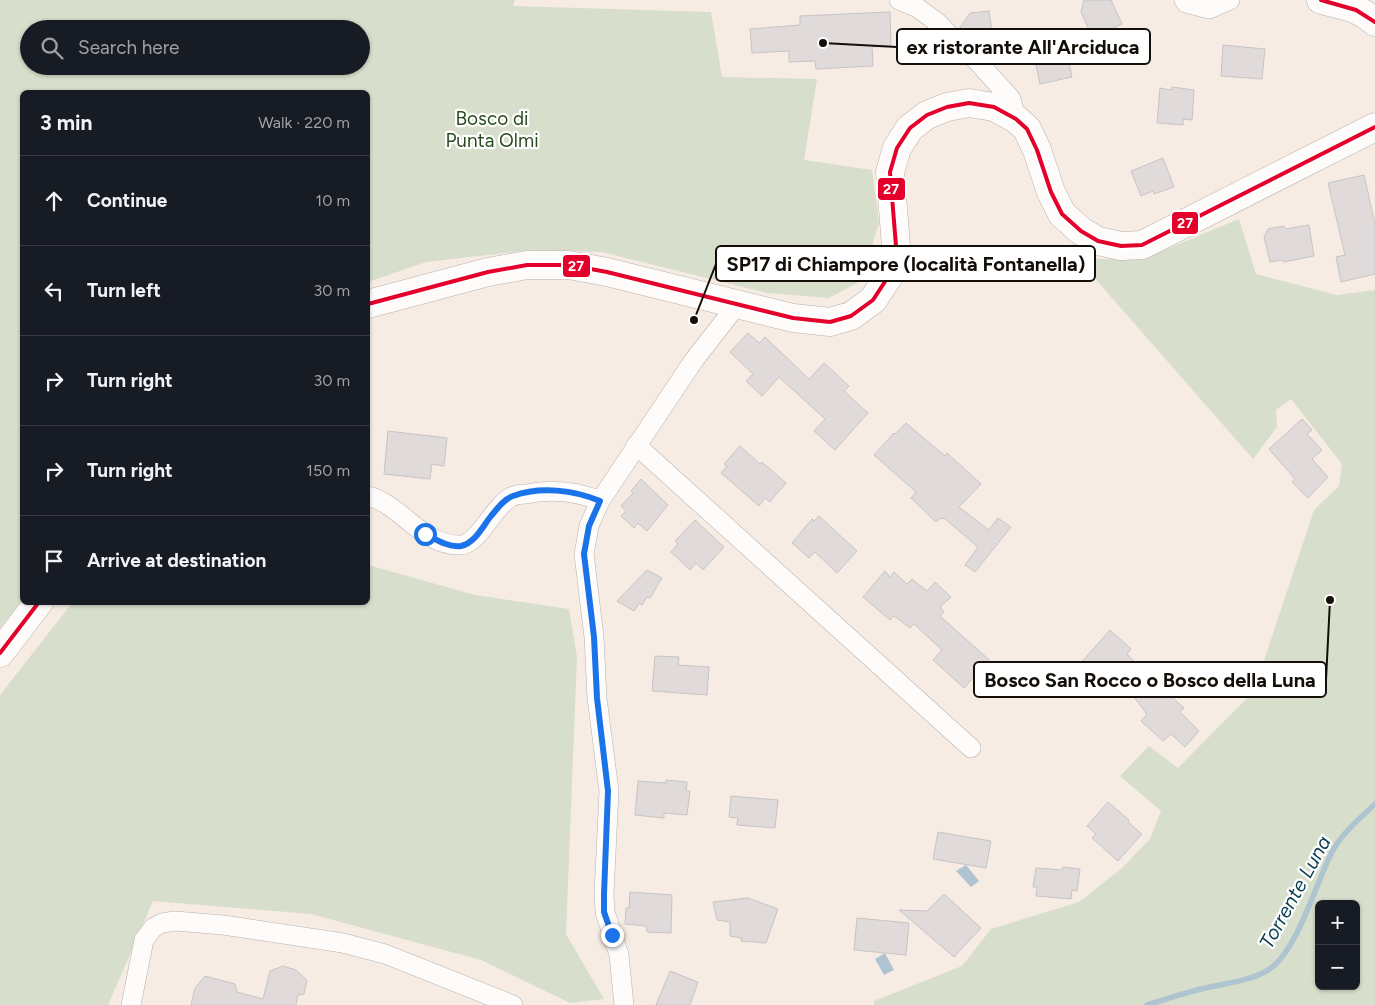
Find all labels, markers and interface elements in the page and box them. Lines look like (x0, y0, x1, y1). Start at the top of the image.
search box (20, 20, 370, 75)
callout: ex ristorante All'Arciduca (897, 29, 1150, 64)
icon: search (38, 34, 66, 62)
text: ex ristorante All'Arciduca (907, 35, 1140, 59)
text: Search here (78, 36, 180, 59)
park label: Bosco di Punta Olmi (445, 107, 539, 152)
text: 3 min (40, 110, 92, 135)
text: Walk · 220 m (258, 113, 350, 132)
line badge: 27 (877, 177, 906, 201)
text: 27 (883, 181, 899, 198)
icon: ahead (40, 187, 68, 215)
text: Continue (87, 189, 167, 212)
text: 10 m (316, 191, 350, 210)
line badge: 27 (1171, 211, 1199, 235)
text: 27 (1177, 215, 1193, 232)
callout: SP17 di Chiampore (località Fontanella) (716, 246, 1095, 281)
text: SP17 di Chiampore (località Fontanella) (727, 252, 1085, 276)
line badge: 27 (562, 254, 591, 278)
text: 27 (568, 258, 584, 275)
icon: left (40, 277, 68, 305)
text: Turn left (87, 279, 161, 302)
text: 30 m (313, 281, 350, 300)
icon: right (40, 367, 68, 395)
text: Turn right (87, 369, 173, 392)
text: 30 m (313, 371, 350, 390)
icon: right (40, 457, 68, 485)
text: Turn right (87, 459, 173, 482)
text: 150 m (306, 461, 350, 480)
route start (414, 523, 437, 546)
icon: arrive (40, 547, 68, 575)
text: Arrive at destination (87, 549, 266, 572)
callout: Bosco San Rocco o Bosco della Luna (974, 662, 1326, 697)
text: Bosco San Rocco o Bosco della Luna (984, 668, 1316, 692)
water label: Torrente Luna (1254, 831, 1336, 953)
map controls (1315, 900, 1360, 990)
button: + (1315, 900, 1360, 945)
route end (601, 924, 624, 947)
button: − (1315, 945, 1360, 990)

